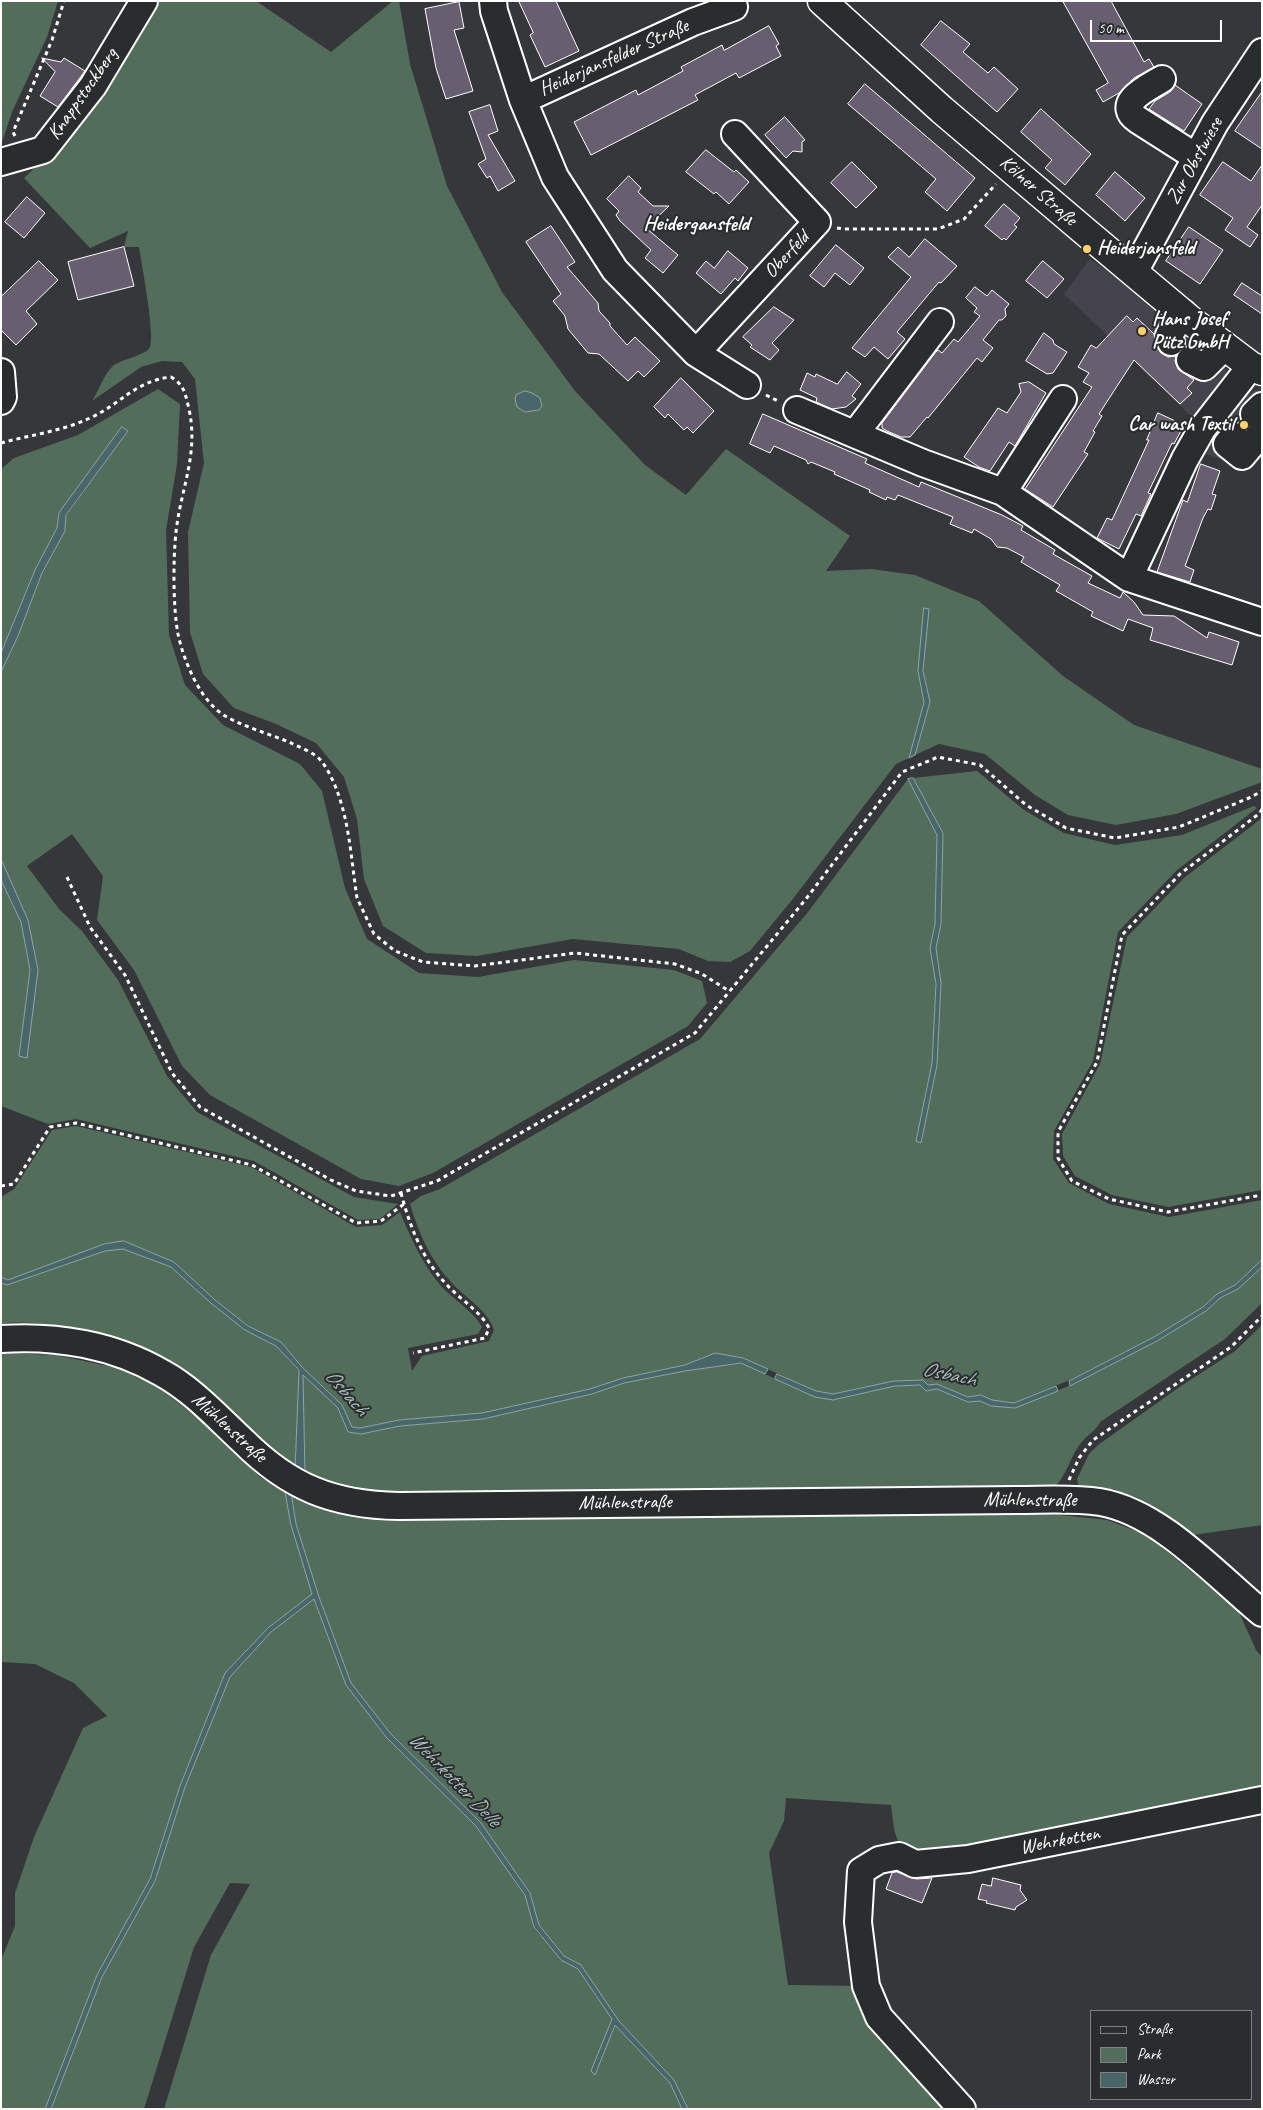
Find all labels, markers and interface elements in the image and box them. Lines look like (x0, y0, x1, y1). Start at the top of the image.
scale bar (1093, 10, 1226, 42)
street label: Heiderjansfelder Straße (536, 14, 692, 102)
text: 50 m (1098, 19, 1124, 38)
street label: Knappstockberg (43, 43, 123, 145)
street label: Zur Obstwiese (1161, 113, 1229, 209)
street label: Kölner Straße (994, 151, 1082, 231)
district label: Heidergansfeld (643, 211, 749, 237)
street label: Oberfeld (759, 226, 815, 284)
place label: Heiderjansfeld (1097, 237, 1195, 261)
marker: Heiderjansfeld (1081, 243, 1093, 255)
place label: Hans Josef Pütz GmbH (1152, 308, 1228, 355)
marker: Hans Josef Pütz GmbH (1136, 325, 1148, 337)
place label: Car wash Textil (1128, 413, 1234, 437)
marker: Car wash Textil (1238, 419, 1250, 431)
water label: Osbach (920, 1357, 978, 1393)
water label: Osbach (319, 1364, 373, 1422)
street label: Mühlenstraße (186, 1388, 272, 1468)
street label: Mühlenstraße (983, 1489, 1077, 1513)
street label: Mühlenstraße (578, 1490, 672, 1516)
water label: Wehrkotter Delle (403, 1728, 505, 1832)
street label: Wehrkotten (1018, 1822, 1102, 1860)
legend (1090, 2010, 1253, 2100)
text: Straße (1137, 2020, 1172, 2039)
text: Park (1137, 2045, 1161, 2064)
text: Wasser (1137, 2070, 1175, 2089)

